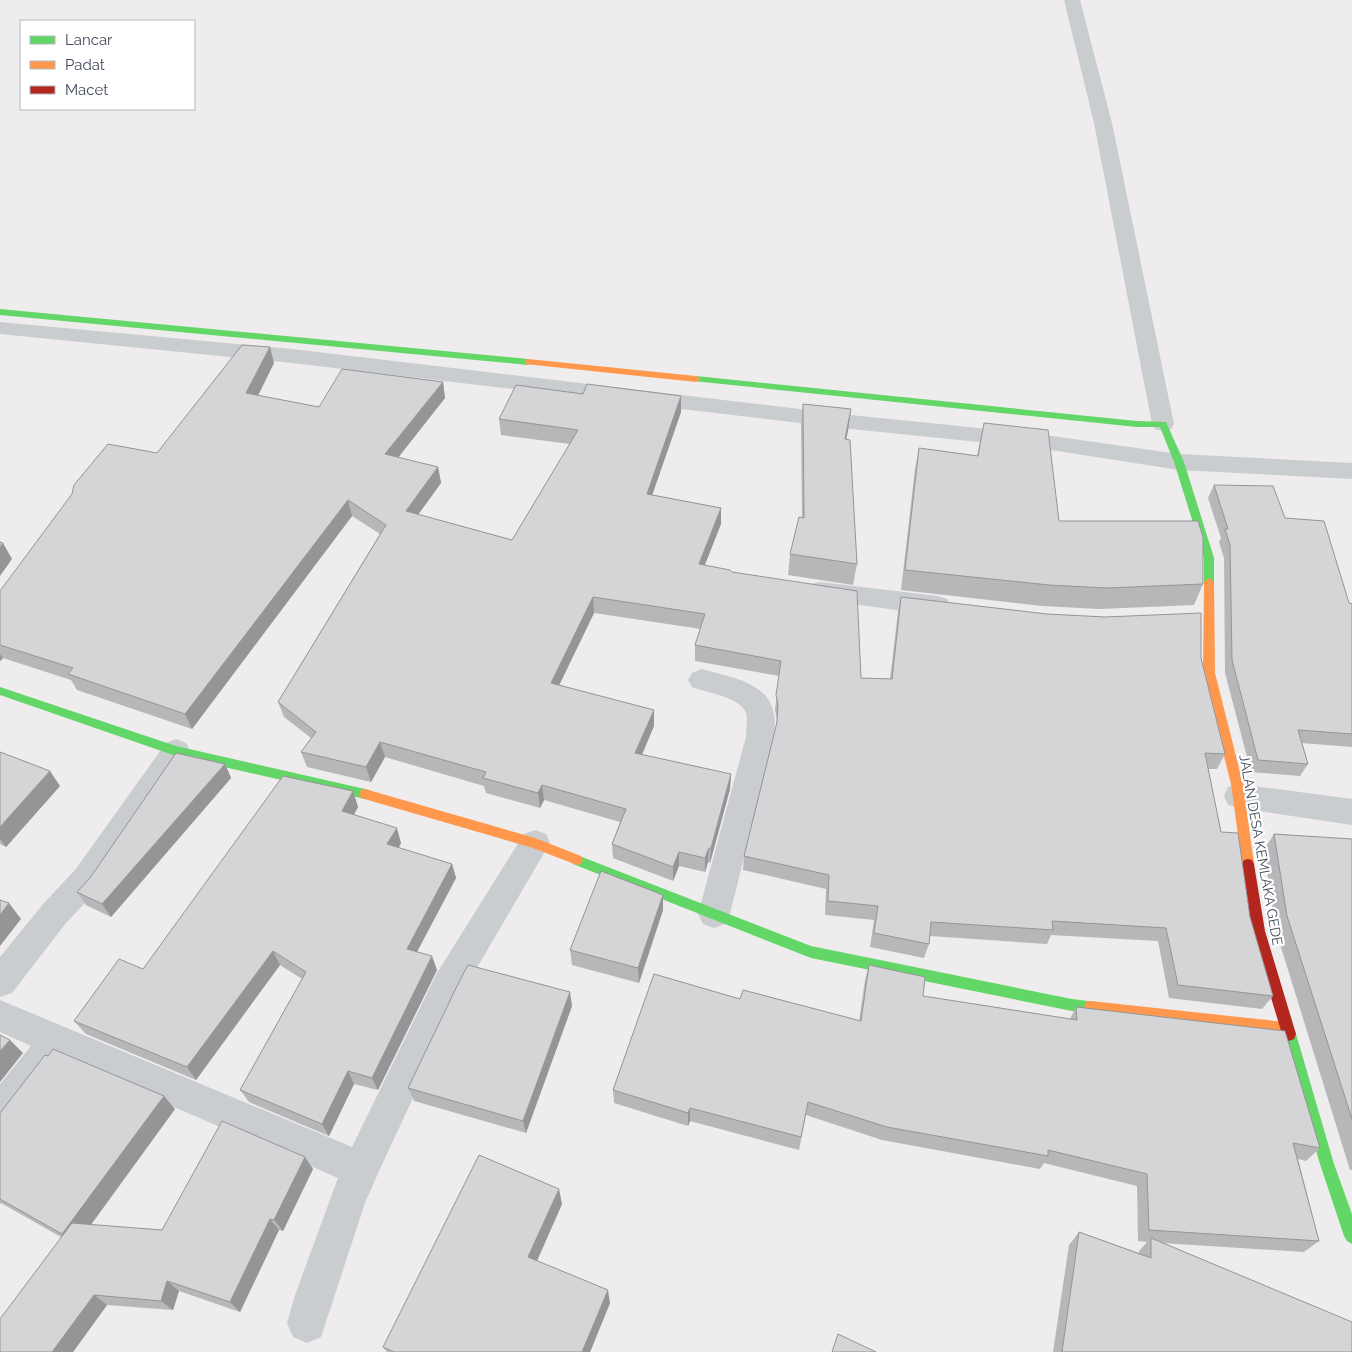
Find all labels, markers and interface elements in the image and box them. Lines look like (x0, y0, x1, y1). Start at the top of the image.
legend (20, 20, 195, 110)
text: Lancar (65, 31, 113, 49)
text: Padat (65, 56, 105, 74)
text: Macet (65, 81, 108, 99)
street label: JALAN DESA KEMLAKA GEDE (1236, 753, 1286, 947)

